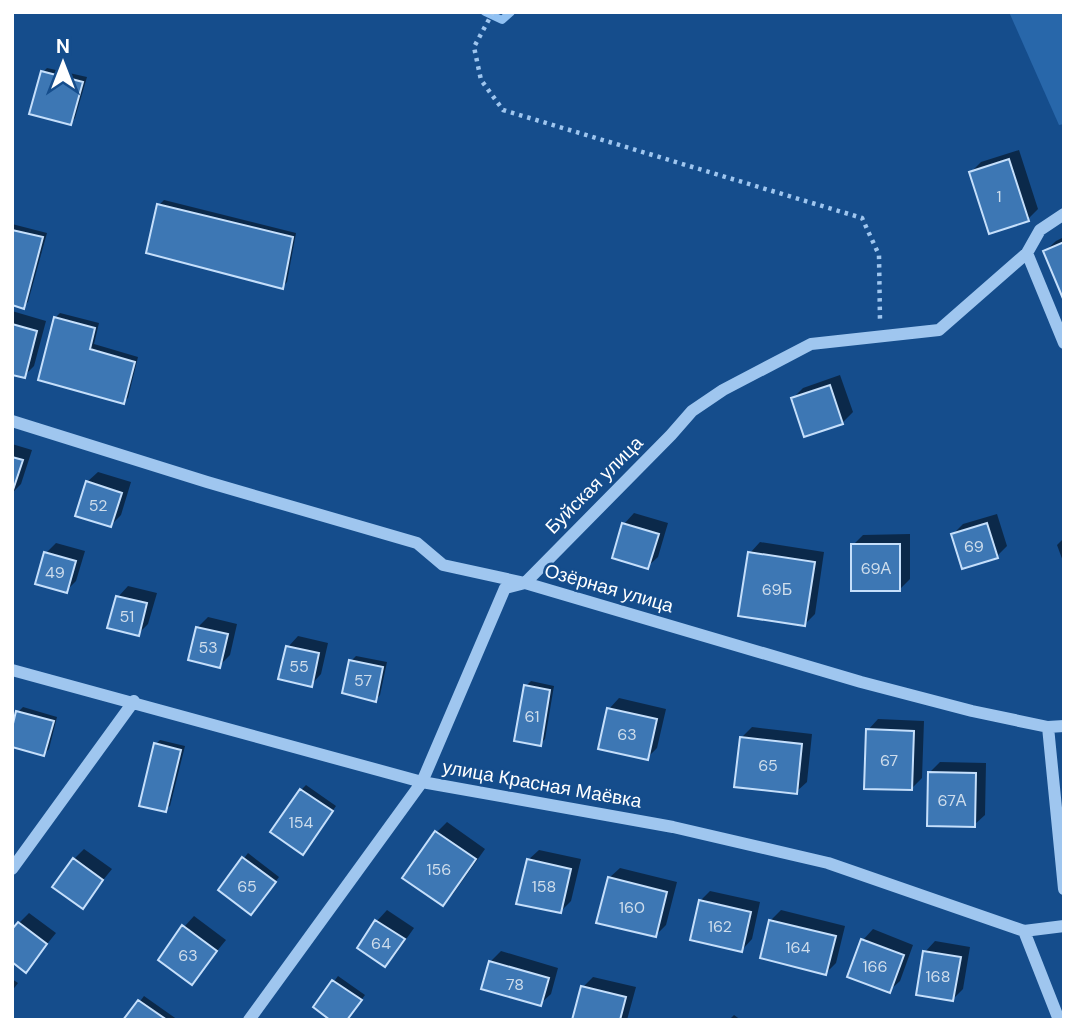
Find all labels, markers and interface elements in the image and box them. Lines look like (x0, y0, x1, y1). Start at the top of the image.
north arrow (28, 28, 98, 98)
text: N (56, 34, 70, 59)
house number: 1 (997, 186, 1002, 207)
street label: Буйская улица (540, 430, 649, 539)
house number: 52 (89, 495, 107, 516)
house number: 69 (964, 536, 984, 557)
street label: Озёрная улица (542, 558, 677, 618)
house number: 69А (861, 558, 892, 579)
house number: 49 (45, 562, 65, 583)
house number: 69Б (762, 579, 792, 600)
house number: 51 (120, 606, 134, 627)
house number: 53 (198, 637, 218, 658)
house number: 55 (289, 656, 309, 677)
house number: 57 (354, 670, 372, 691)
house number: 61 (524, 706, 540, 727)
house number: 63 (617, 724, 637, 745)
house number: 67 (880, 750, 898, 771)
street label: улица Красная Маёвка (440, 754, 644, 814)
house number: 65 (758, 755, 778, 776)
house number: 67А (938, 790, 967, 811)
house number: 154 (289, 812, 314, 833)
house number: 156 (427, 859, 451, 880)
house number: 65 (237, 876, 257, 897)
house number: 158 (532, 876, 556, 897)
house number: 160 (619, 897, 645, 918)
house number: 162 (708, 916, 732, 937)
house number: 64 (371, 933, 391, 954)
house number: 164 (786, 937, 811, 958)
house number: 63 (178, 945, 198, 966)
house number: 166 (862, 956, 888, 977)
house number: 168 (926, 966, 950, 987)
house number: 78 (506, 974, 524, 995)

